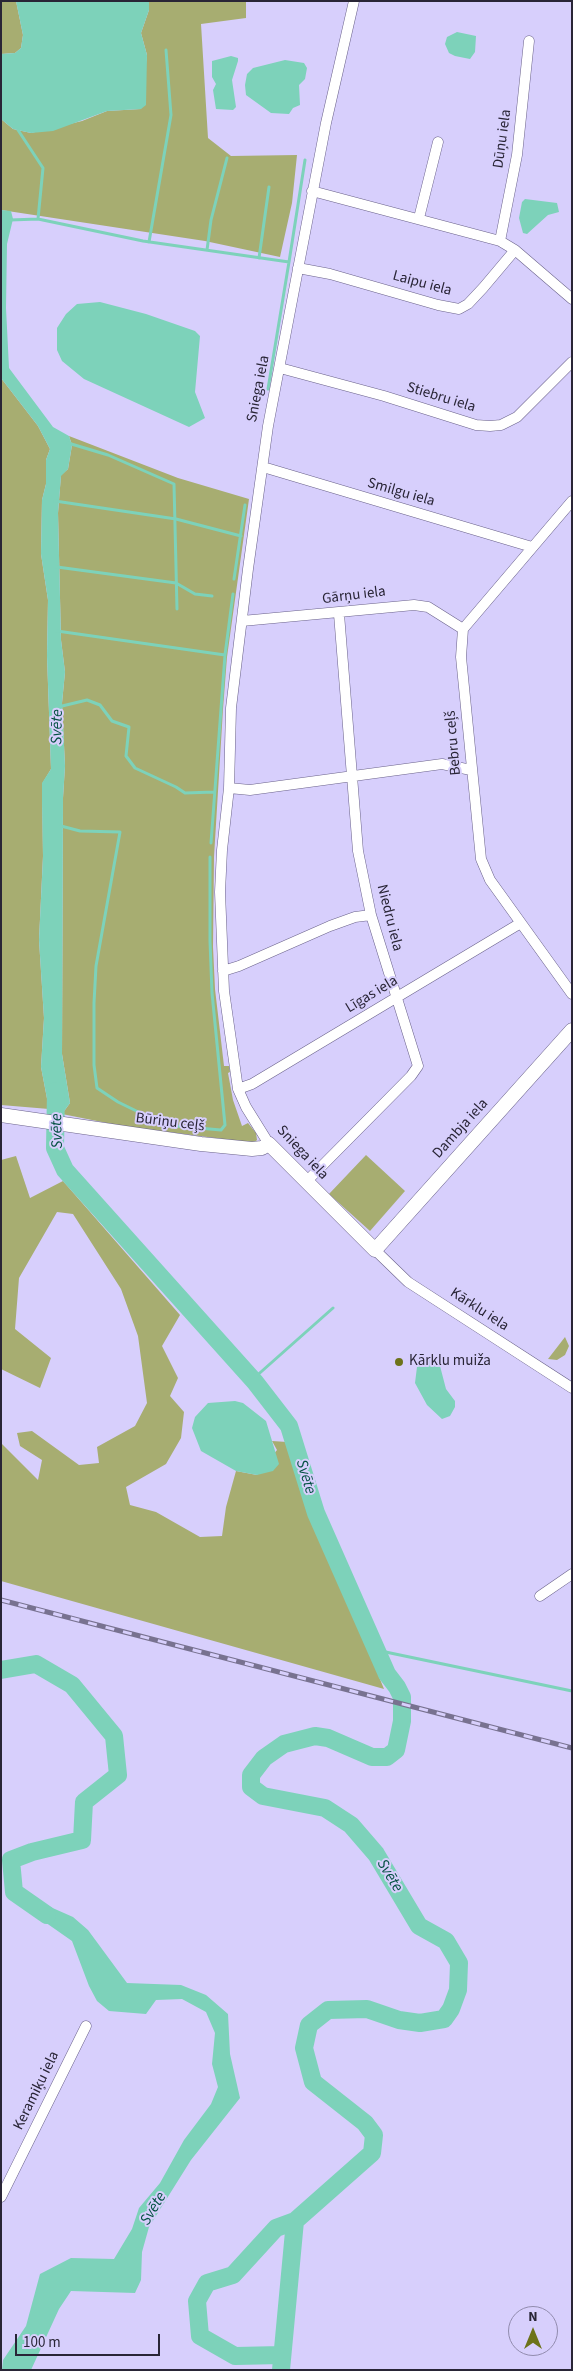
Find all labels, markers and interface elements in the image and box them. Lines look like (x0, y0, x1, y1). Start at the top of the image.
street label: Dūņu iela (490, 108, 516, 170)
street label: Laipu iela (390, 267, 454, 301)
street label: Sniega iela (244, 354, 274, 424)
street label: Stiebru iela (404, 379, 478, 417)
street label: Smilgu iela (365, 475, 437, 511)
street label: Gārņu iela (321, 583, 387, 609)
water label: Svēte (48, 709, 68, 745)
street label: Bebru ceļš (442, 710, 466, 776)
street label: Niedru iela (372, 883, 406, 953)
street label: Līgas iela (343, 972, 401, 1018)
street label: Dambja iela (429, 1095, 493, 1163)
street label: Būriņu ceļš (135, 1110, 205, 1136)
water label: Svēte (48, 1113, 68, 1149)
street label: Sniega iela (272, 1122, 332, 1184)
street label: Kārklu iela (446, 1284, 512, 1336)
place label: Kārklu muiža (409, 1353, 491, 1371)
marker: Kārklu muiža (393, 1356, 405, 1368)
water label: Svēte (291, 1457, 319, 1497)
water label: Svēte (372, 1856, 406, 1896)
street label: Keramiķu iela (10, 2049, 64, 2133)
water label: Svēte (137, 2189, 171, 2229)
north arrow (508, 2306, 558, 2356)
text: N (528, 2307, 538, 2327)
scale bar (18, 2324, 162, 2356)
text: 100 m (23, 2332, 61, 2353)

